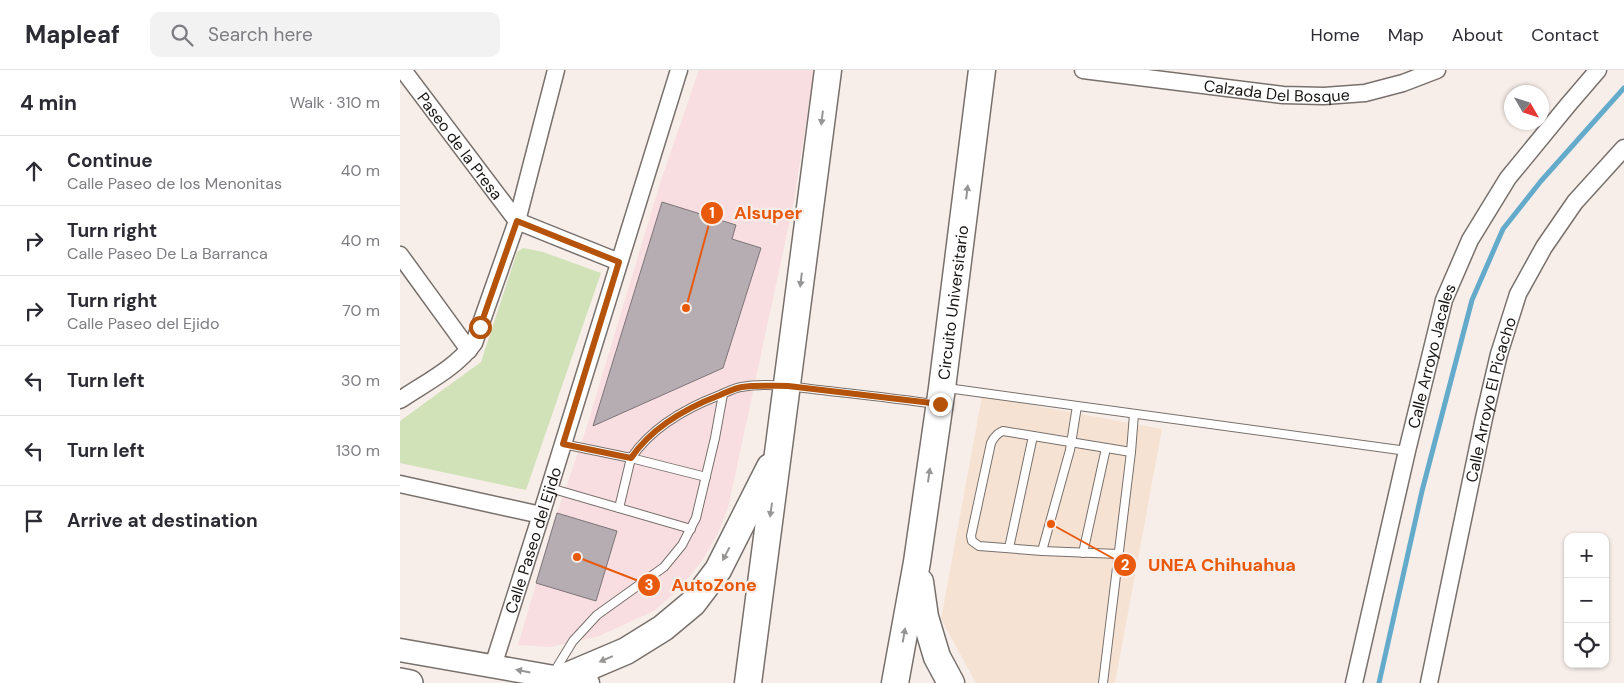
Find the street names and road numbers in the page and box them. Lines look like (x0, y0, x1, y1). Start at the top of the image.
street label: Calzada Del Bosque (1203, 75, 1350, 107)
street label: Paseo de la Presa (413, 88, 507, 204)
street label: Circuito Universitario (933, 224, 973, 381)
street label: Calle Arroyo Jacales (1403, 280, 1461, 431)
street label: Calle Arroyo El Picacho (1461, 314, 1521, 484)
street label: Calle Paseo del Ejido (500, 464, 566, 616)

